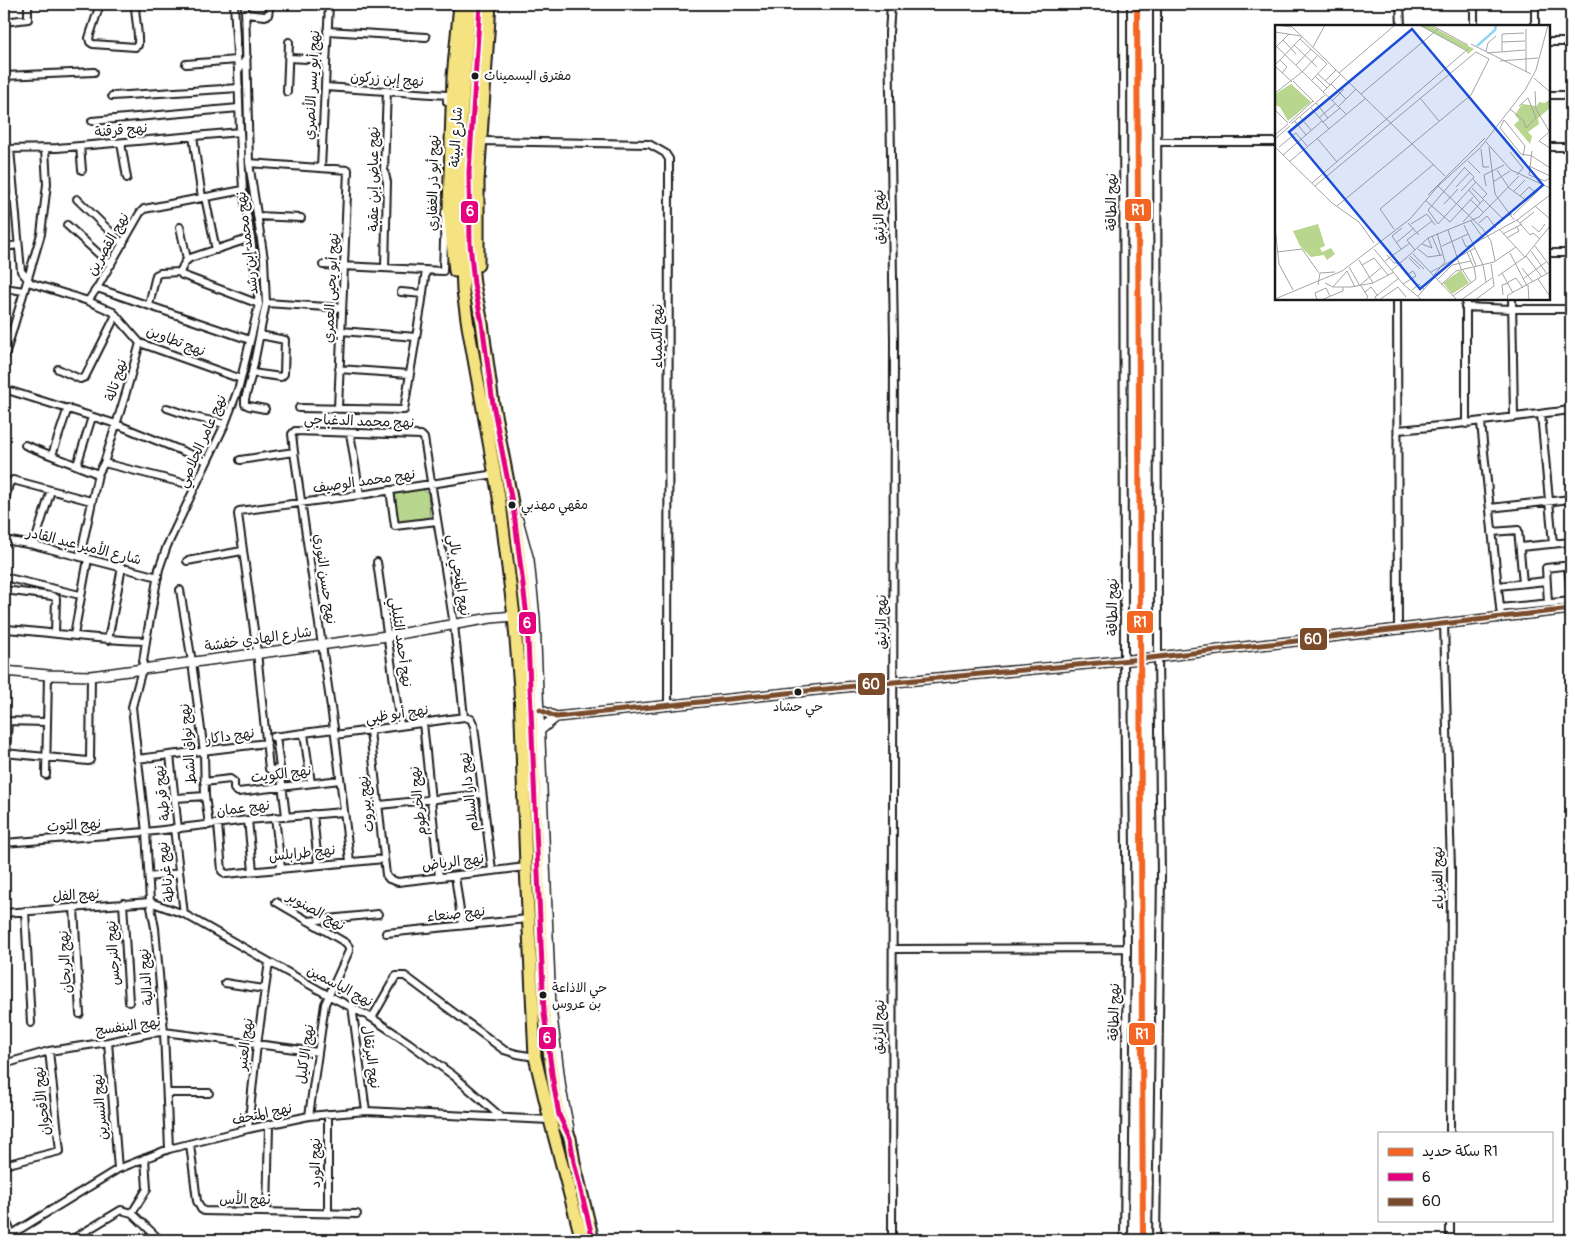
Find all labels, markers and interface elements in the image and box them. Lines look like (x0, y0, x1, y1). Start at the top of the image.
inset map (1275, 25, 1550, 300)
street label: نهج أبو يسر الأنصري (300, 30, 325, 140)
street label: نهج إبن زركون (350, 68, 424, 91)
place label: مفترق اليسمينات (484, 68, 571, 84)
marker: مفترق اليسمينات (470, 71, 480, 81)
street label: شارع البيئة (446, 106, 467, 168)
street label: نهج قرقنة (94, 119, 148, 142)
street label: نهج عياض إبن عقبة (365, 127, 383, 232)
street label: نهج أبو ذر الغفاري (424, 135, 444, 231)
street label: نهج الطاقة (1103, 173, 1121, 231)
street label: نهج الزئبق (870, 189, 889, 245)
street label: نهج محمد إبن رشد (232, 190, 263, 296)
line badge: R1 (1124, 198, 1152, 222)
line badge: 6 (460, 200, 479, 224)
text: R1 (1131, 202, 1145, 219)
text: 6 (466, 203, 474, 220)
street label: نهج القصرين (83, 210, 134, 279)
street label: نهج أبو يحيى العمري (320, 233, 344, 344)
street label: نهج الكيمياء (649, 304, 667, 368)
street label: نهج تطاوين (144, 322, 208, 361)
street label: نهج تالة (102, 357, 131, 403)
street label: نهج عامر الجلاصي (174, 392, 234, 492)
street label: نهج محمد الدغباجي (303, 411, 415, 435)
street label: نهج محمد الوصيف (312, 465, 416, 498)
place label: مقهي مهذبي (521, 497, 588, 516)
marker: مقهي مهذبي (507, 500, 517, 510)
street label: شارع الأمير عبد القادر (24, 522, 143, 569)
street label: نهج حسن النوري (308, 533, 340, 625)
street label: نهج المنجي بالي (440, 533, 474, 618)
street label: نهج الطاقة (1104, 578, 1122, 636)
street label: نهج الزئبق (873, 595, 891, 649)
street label: نهج أحمد التليلي (382, 596, 416, 689)
line badge: R1 (1126, 610, 1154, 634)
line badge: 6 (518, 611, 537, 635)
text: R1 (1133, 614, 1147, 631)
text: 6 (523, 615, 531, 632)
street label: شارع الهادي خفشة (203, 623, 313, 657)
line badge: 60 (1299, 627, 1328, 651)
text: 60 (1304, 631, 1322, 648)
line badge: 60 (857, 672, 886, 696)
text: 60 (862, 676, 880, 693)
marker: حي حشاد (793, 687, 803, 697)
place label: حي حشاد (773, 699, 823, 718)
street label: نهج أبو ظبي (364, 701, 430, 731)
street label: نهج نواق الشط (176, 703, 201, 785)
street label: نهج داكار (203, 724, 256, 749)
street label: نهج دار السلام (456, 751, 484, 833)
street label: نهج الكويت (250, 762, 312, 787)
street label: نهج قرطبة (150, 764, 175, 822)
street label: نهج الخرطوم (406, 765, 432, 837)
street label: نهج بيروت (355, 775, 378, 833)
street label: نهج عمان (215, 796, 271, 821)
street label: نهج التوت (46, 815, 102, 836)
street label: نهج غرناطة (154, 841, 179, 903)
street label: نهج طرابلس (268, 841, 336, 866)
street label: نهج الفيزياء (1429, 846, 1448, 910)
street label: نهج الرياض (421, 850, 485, 875)
street label: نهج الفل (52, 885, 100, 906)
street label: نهج الصنوبر (283, 887, 348, 935)
street label: نهج صنعاء (426, 902, 486, 927)
street label: نهج النرجس (102, 920, 125, 986)
street label: نهج الريحان (55, 930, 76, 994)
street label: نهج الدالية (135, 948, 158, 1006)
street label: نهج الياسمين (304, 962, 376, 1011)
place label: حي الاذاعة بن عروس (552, 980, 607, 1012)
street label: نهج الطاقة (1105, 983, 1124, 1041)
marker: حي الاذاعة بن عروس (538, 990, 548, 1000)
street label: نهج الزئبق (870, 999, 889, 1055)
street label: نهج البنفسج (94, 1013, 162, 1040)
street label: نهج العنبر (233, 1017, 258, 1072)
line badge: R1 (1128, 1022, 1156, 1046)
street label: نهج الإكليل (292, 1023, 319, 1085)
street label: نهج البرتقال (357, 1024, 384, 1090)
line badge: 6 (538, 1026, 557, 1050)
text: R1 (1135, 1026, 1149, 1043)
text: 6 (543, 1030, 551, 1047)
street label: نهج الأقحوان (29, 1065, 55, 1137)
street label: نهج النسرين (89, 1073, 112, 1141)
street label: نهج المتحف (230, 1099, 294, 1130)
legend (1378, 1132, 1552, 1222)
street label: نهج الورد (307, 1138, 325, 1188)
text: سكة حديد R1 (1422, 1142, 1498, 1161)
text: 6 (1422, 1168, 1431, 1187)
street label: نهج الأس (219, 1190, 271, 1209)
text: 60 (1422, 1192, 1441, 1211)

